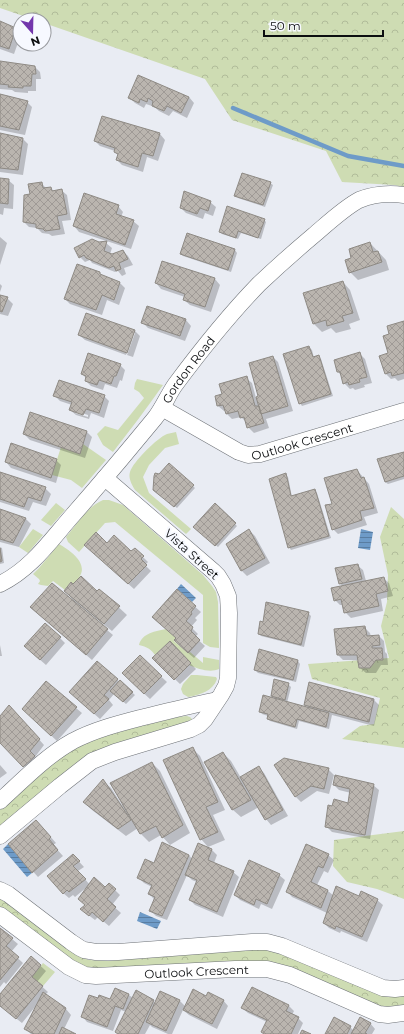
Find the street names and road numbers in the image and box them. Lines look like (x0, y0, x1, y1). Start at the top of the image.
street label: Gordon Road (159, 333, 218, 406)
street label: Outlook Crescent (251, 419, 354, 462)
street label: Vista Street (162, 526, 223, 583)
street label: Outlook Crescent (144, 961, 249, 981)

